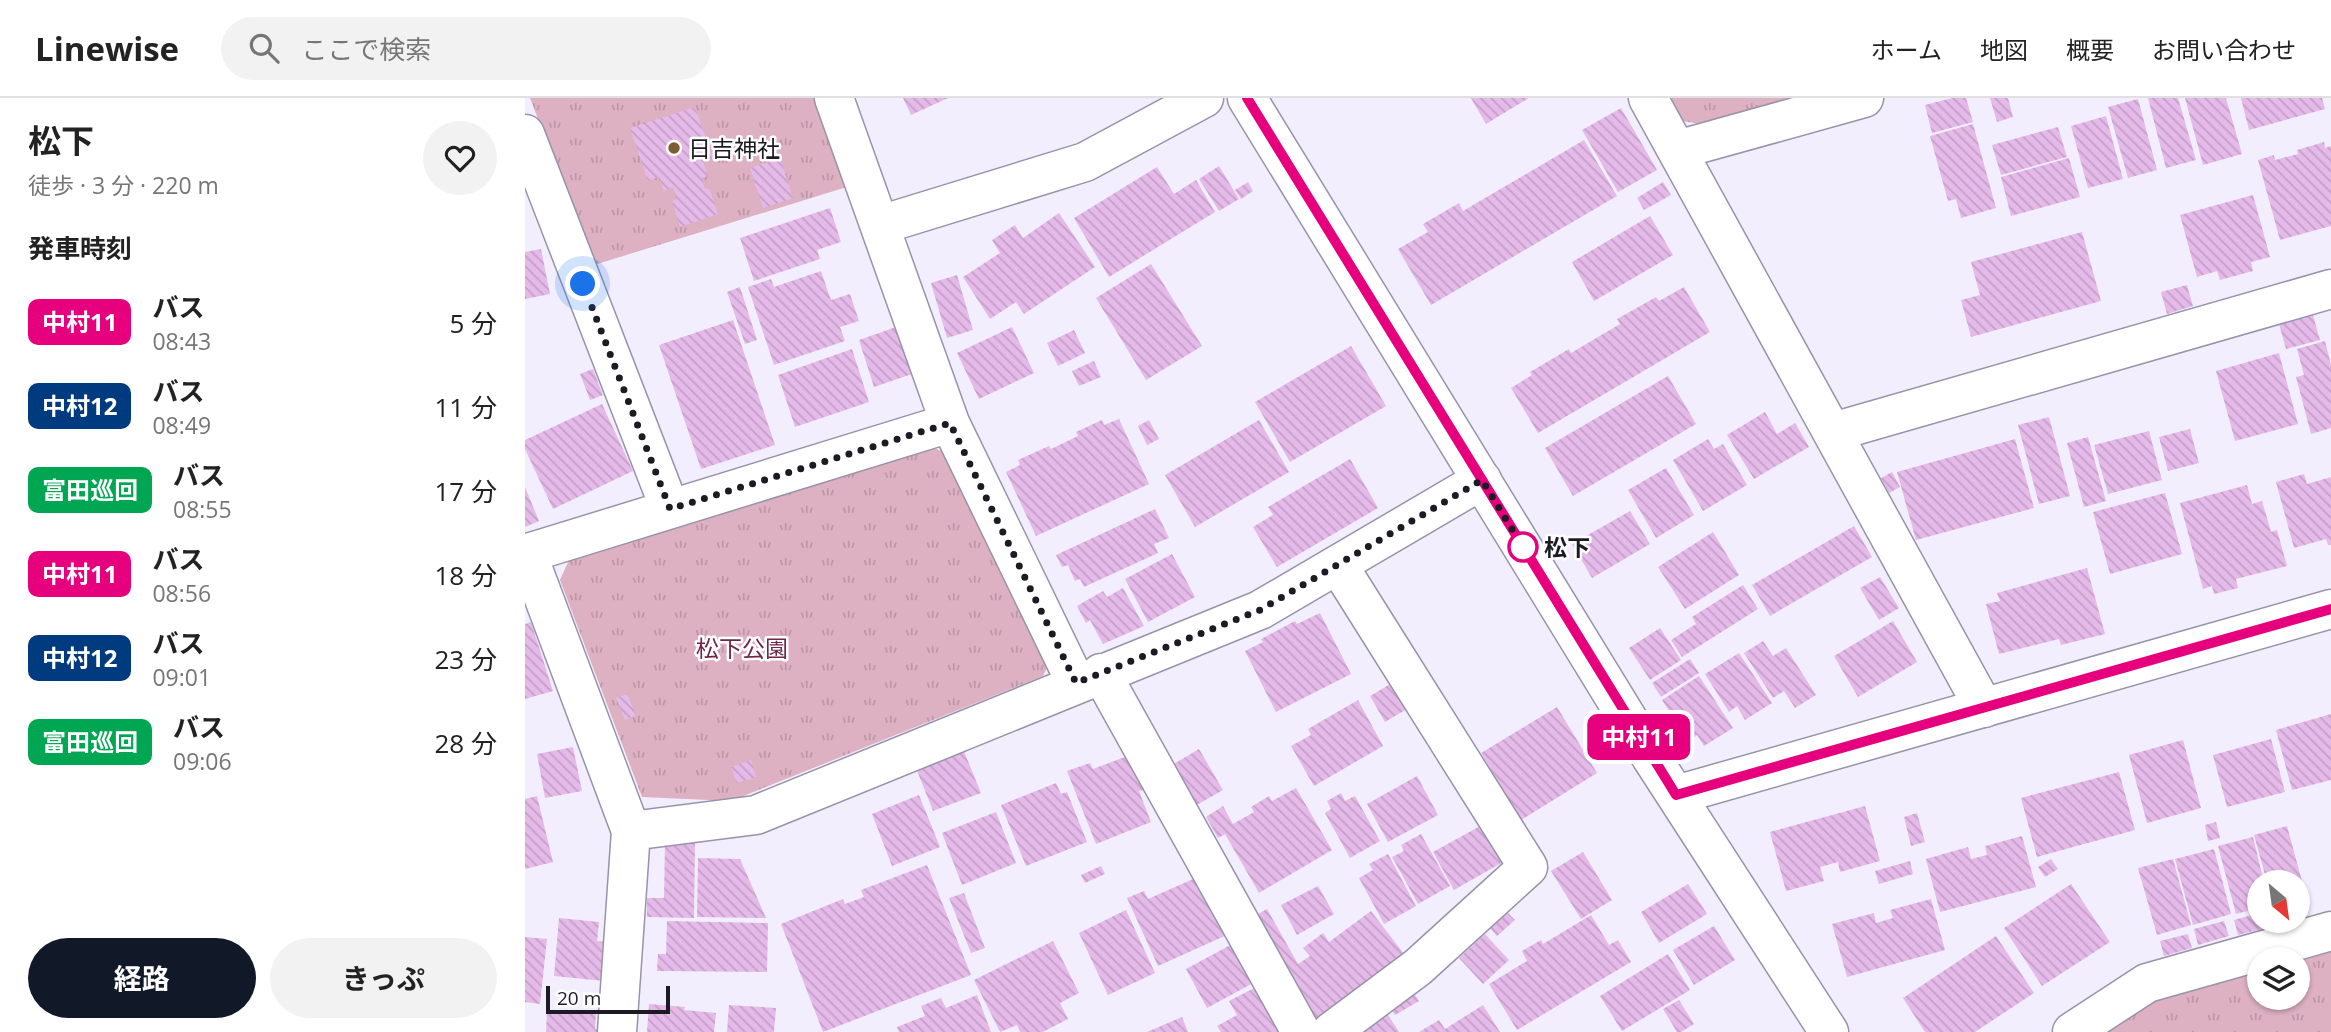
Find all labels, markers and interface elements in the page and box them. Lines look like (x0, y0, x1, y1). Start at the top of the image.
search box (221, 17, 711, 80)
text: Linewise (35, 26, 179, 71)
icon: search (245, 29, 283, 67)
text: ここで検索 (301, 31, 431, 67)
text: ホーム (1871, 33, 1942, 66)
text: 地図 (1980, 33, 2028, 66)
text: 概要 (2066, 33, 2114, 66)
text: お問い合わせ (2152, 33, 2296, 66)
text: 松下 (28, 118, 94, 163)
button: heart (423, 121, 497, 195)
place label: 日吉神社 (688, 132, 780, 164)
marker: 日吉神社 (666, 140, 682, 156)
text: 徒歩 · 3 分 · 220 m (28, 169, 219, 201)
text: 発車時刻 (28, 230, 132, 266)
your location (565, 266, 600, 301)
text: バス (152, 289, 204, 325)
text: 中村11 (42, 305, 117, 338)
text: 5 分 (449, 305, 497, 341)
text: 08:43 (152, 325, 211, 357)
text: バス (152, 373, 204, 409)
text: 中村12 (42, 389, 117, 422)
text: 11 分 (435, 389, 497, 425)
text: 08:49 (152, 409, 211, 441)
text: バス (173, 457, 225, 493)
text: 富田巡回 (42, 473, 138, 506)
text: 17 分 (435, 473, 497, 509)
text: 08:55 (173, 493, 232, 525)
place label: 松下 (1544, 531, 1590, 563)
marker: 松下 (1508, 532, 1538, 562)
text: バス (152, 541, 204, 577)
text: 中村11 (42, 557, 117, 590)
text: 18 分 (435, 557, 497, 593)
text: 08:56 (152, 577, 211, 609)
text: バス (152, 625, 204, 661)
park label: 松下公園 (696, 632, 788, 664)
text: 中村12 (42, 641, 117, 674)
text: 23 分 (435, 641, 497, 677)
text: 09:01 (152, 661, 211, 693)
text: バス (173, 709, 225, 745)
line badge: 中村11 (1590, 714, 1688, 760)
text: 中村11 (1601, 720, 1677, 753)
text: 富田巡回 (42, 725, 138, 758)
text: 28 分 (435, 725, 497, 761)
text: 09:06 (173, 745, 232, 777)
north arrow (2247, 870, 2310, 933)
map controls (2247, 870, 2310, 1010)
button: 経路 (28, 938, 256, 1018)
button: きっぷ (270, 938, 497, 1018)
button: layers (2247, 947, 2310, 1010)
scale bar (546, 983, 670, 1015)
text: 20 m (557, 985, 601, 1011)

